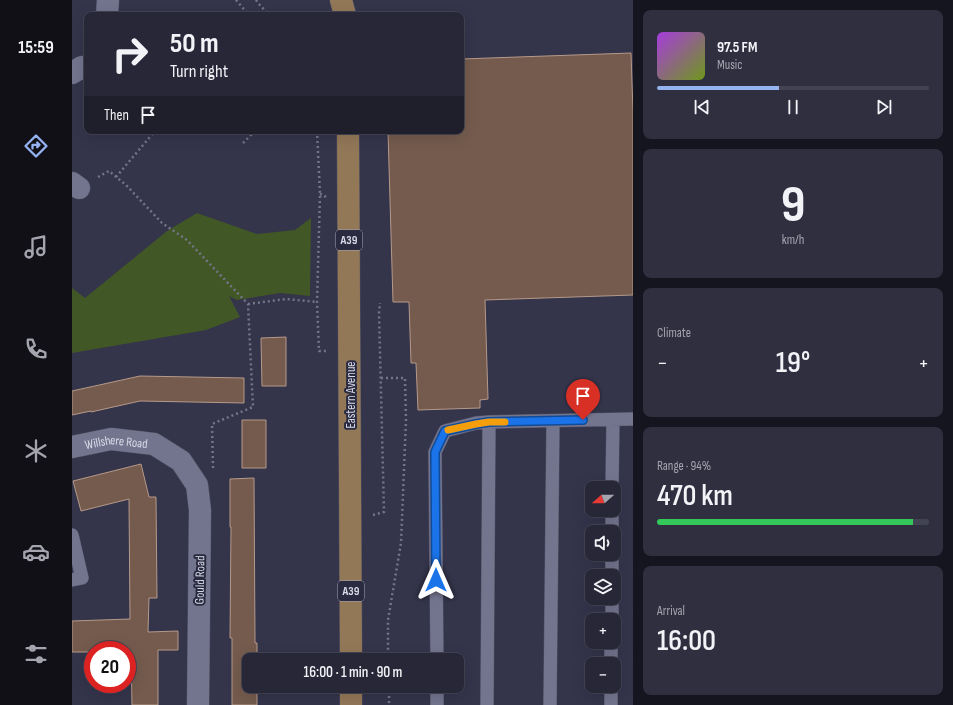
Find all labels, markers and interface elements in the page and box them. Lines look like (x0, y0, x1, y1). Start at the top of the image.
text: 50 m (170, 27, 219, 60)
icon: right (104, 28, 156, 80)
text: 15:59 (18, 37, 54, 58)
text: 97.5 FM (717, 38, 757, 57)
text: Music (717, 57, 742, 73)
text: Turn right (170, 61, 228, 82)
icon: previous (691, 96, 713, 118)
icon: pause (782, 96, 804, 118)
icon: next (873, 96, 895, 118)
icon: arrive (137, 104, 159, 126)
text: Then (104, 106, 129, 125)
icon: directions (22, 132, 50, 160)
text: 9 (781, 174, 805, 237)
road number: A39 (336, 230, 362, 250)
text: km/h (782, 232, 804, 248)
icon: music (22, 233, 50, 261)
text: Climate (657, 325, 691, 341)
icon: phone (22, 335, 50, 363)
text: 19° (776, 345, 810, 381)
text: − (657, 350, 668, 377)
text: + (918, 350, 929, 377)
street label: Eastern Avenue (343, 361, 359, 429)
pin (566, 379, 600, 420)
icon: arrive (572, 385, 594, 407)
street label: Willshere Road (83, 432, 149, 453)
icon: climate (22, 437, 50, 465)
text: Range · 94% (657, 458, 711, 474)
text: 470 km (657, 478, 733, 514)
north arrow (585, 481, 621, 517)
map controls (585, 481, 621, 693)
button: sound (585, 525, 621, 561)
icon: car (22, 538, 50, 566)
street label: Gould Road (192, 555, 208, 605)
position arrow (415, 559, 457, 601)
button: layers (585, 569, 621, 605)
road number: A39 (338, 581, 364, 601)
text: Arrival (657, 603, 685, 619)
button: + (585, 613, 621, 649)
text: 16:00 (657, 623, 716, 659)
icon: filters (22, 640, 50, 668)
speed limit sign: 20 (84, 641, 136, 693)
button: − (585, 657, 621, 693)
text: 16:00 · 1 min · 90 m (304, 663, 402, 682)

